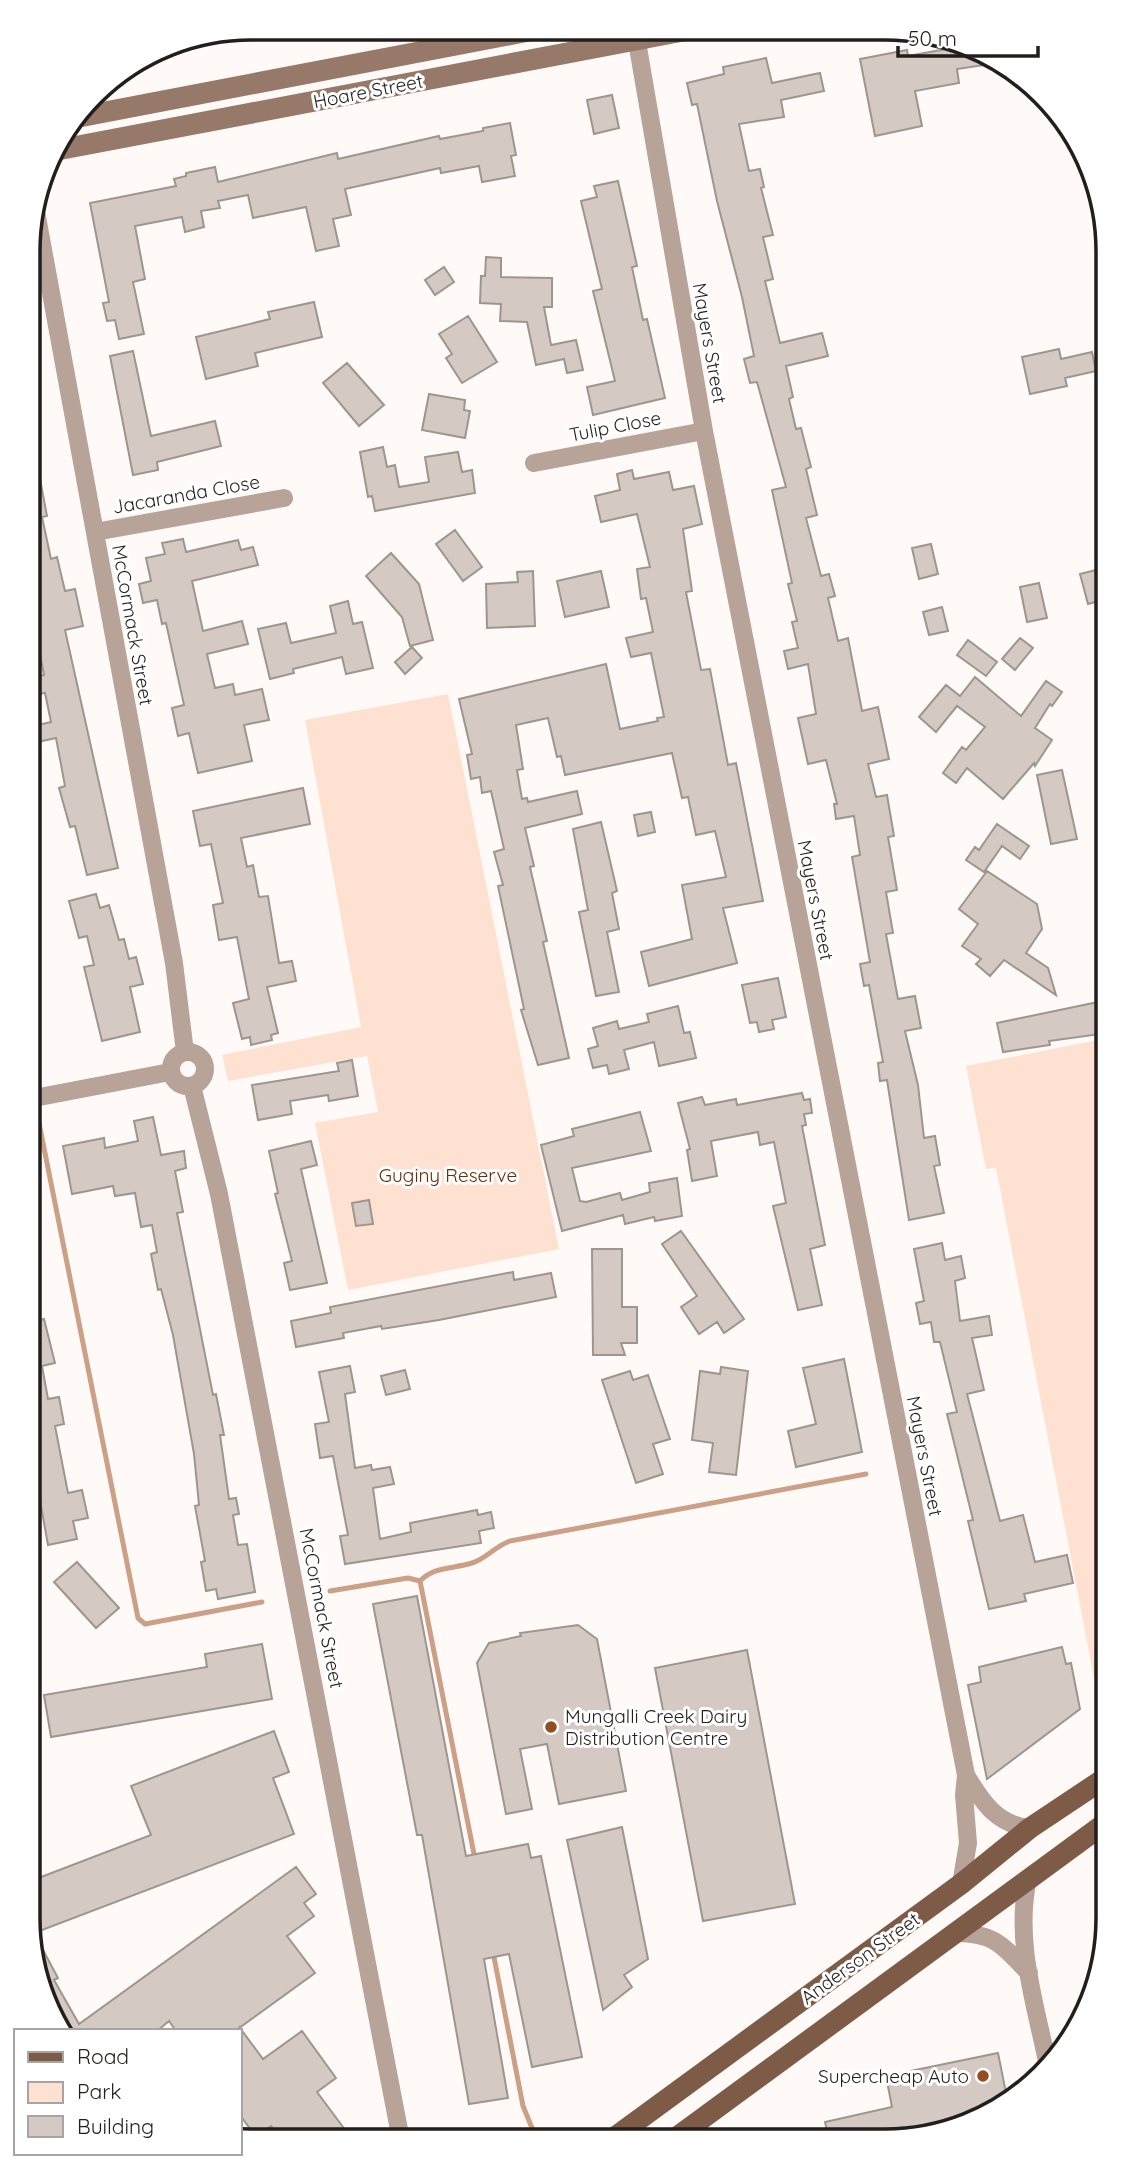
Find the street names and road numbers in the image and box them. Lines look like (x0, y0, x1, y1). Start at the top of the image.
street label: Hoare Street (311, 69, 425, 113)
street label: Mayers Street (688, 281, 732, 405)
street label: Tulip Close (567, 405, 663, 447)
street label: Jacaranda Close (110, 469, 262, 519)
street label: McCormack Street (107, 543, 159, 707)
street label: Mayers Street (793, 838, 839, 962)
street label: Mayers Street (902, 1394, 948, 1518)
street label: McCormack Street (295, 1526, 349, 1690)
street label: Anderson Street (796, 1907, 924, 2009)

